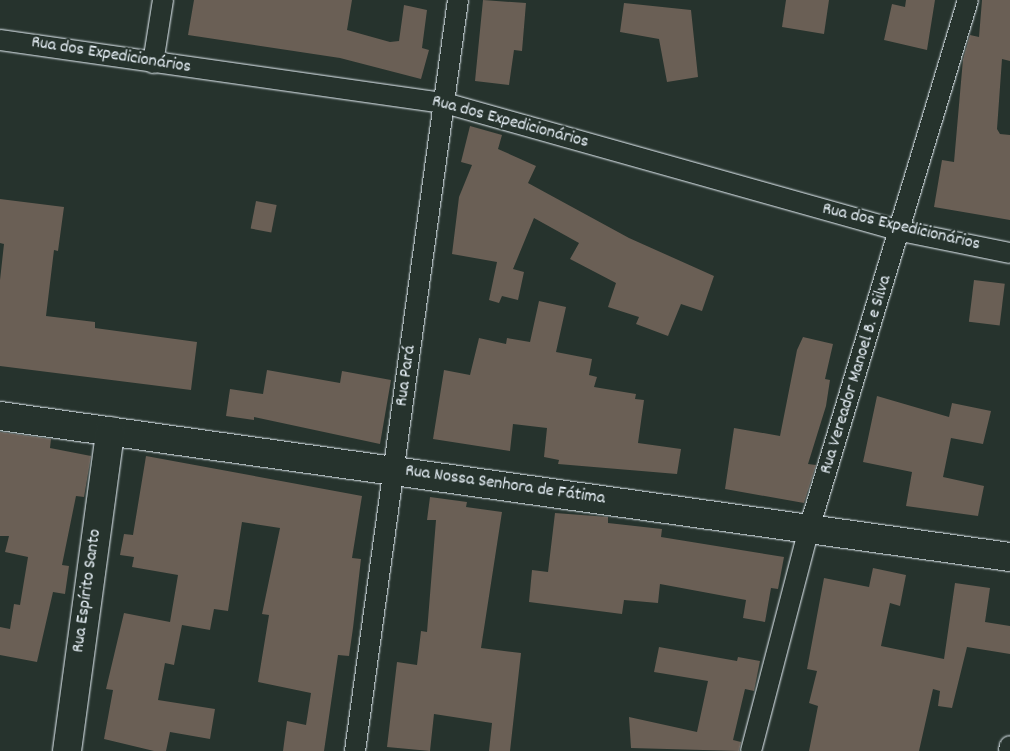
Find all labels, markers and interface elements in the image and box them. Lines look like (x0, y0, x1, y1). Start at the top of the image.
street label: Rua dos Expedicionários (30, 33, 192, 79)
street label: Rua dos Expedicionários (429, 92, 591, 154)
street label: Rua dos Expedicionários (820, 199, 982, 257)
street label: Rua Vereador Manoel B. e Silva (816, 273, 898, 477)
street label: Rua Pará (392, 344, 422, 408)
street label: Rua Nossa Senhora de Fátima (404, 461, 606, 511)
street label: Rua Espírito Santo (69, 528, 107, 654)

